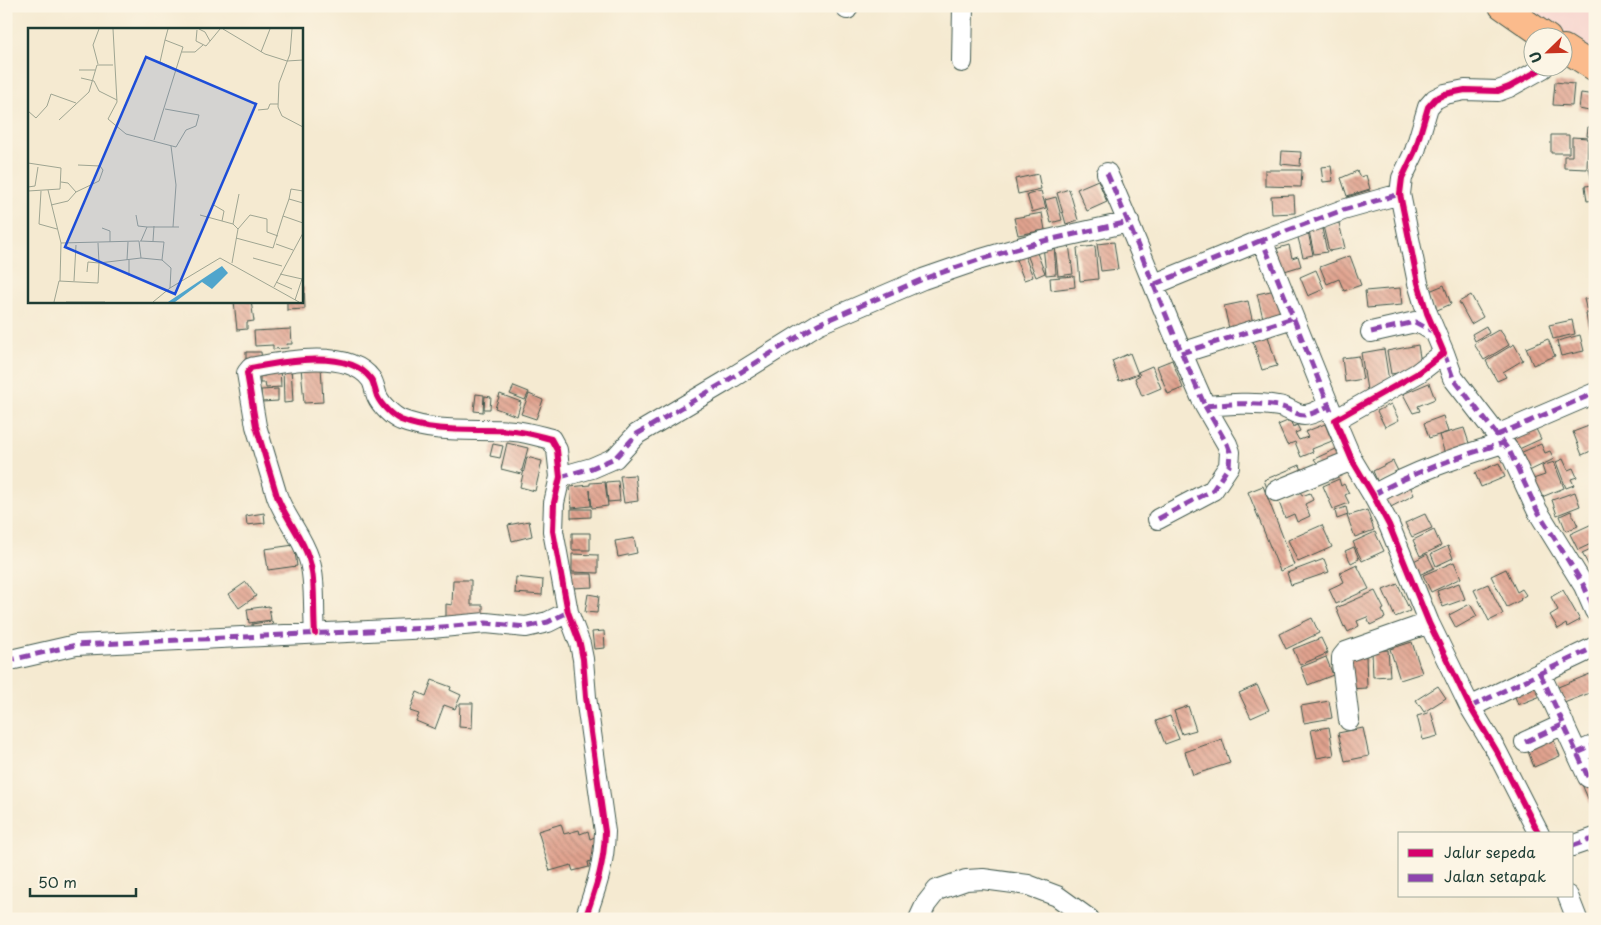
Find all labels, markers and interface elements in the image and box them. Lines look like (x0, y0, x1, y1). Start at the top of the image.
inset map (28, 28, 302, 302)
north arrow (1524, 28, 1574, 78)
text: U (1524, 48, 1547, 66)
legend (1398, 832, 1574, 898)
text: Jalur sepeda (1444, 840, 1536, 863)
text: Jalan setapak (1444, 864, 1546, 887)
scale bar (30, 865, 136, 897)
text: 50 m (38, 870, 77, 893)

